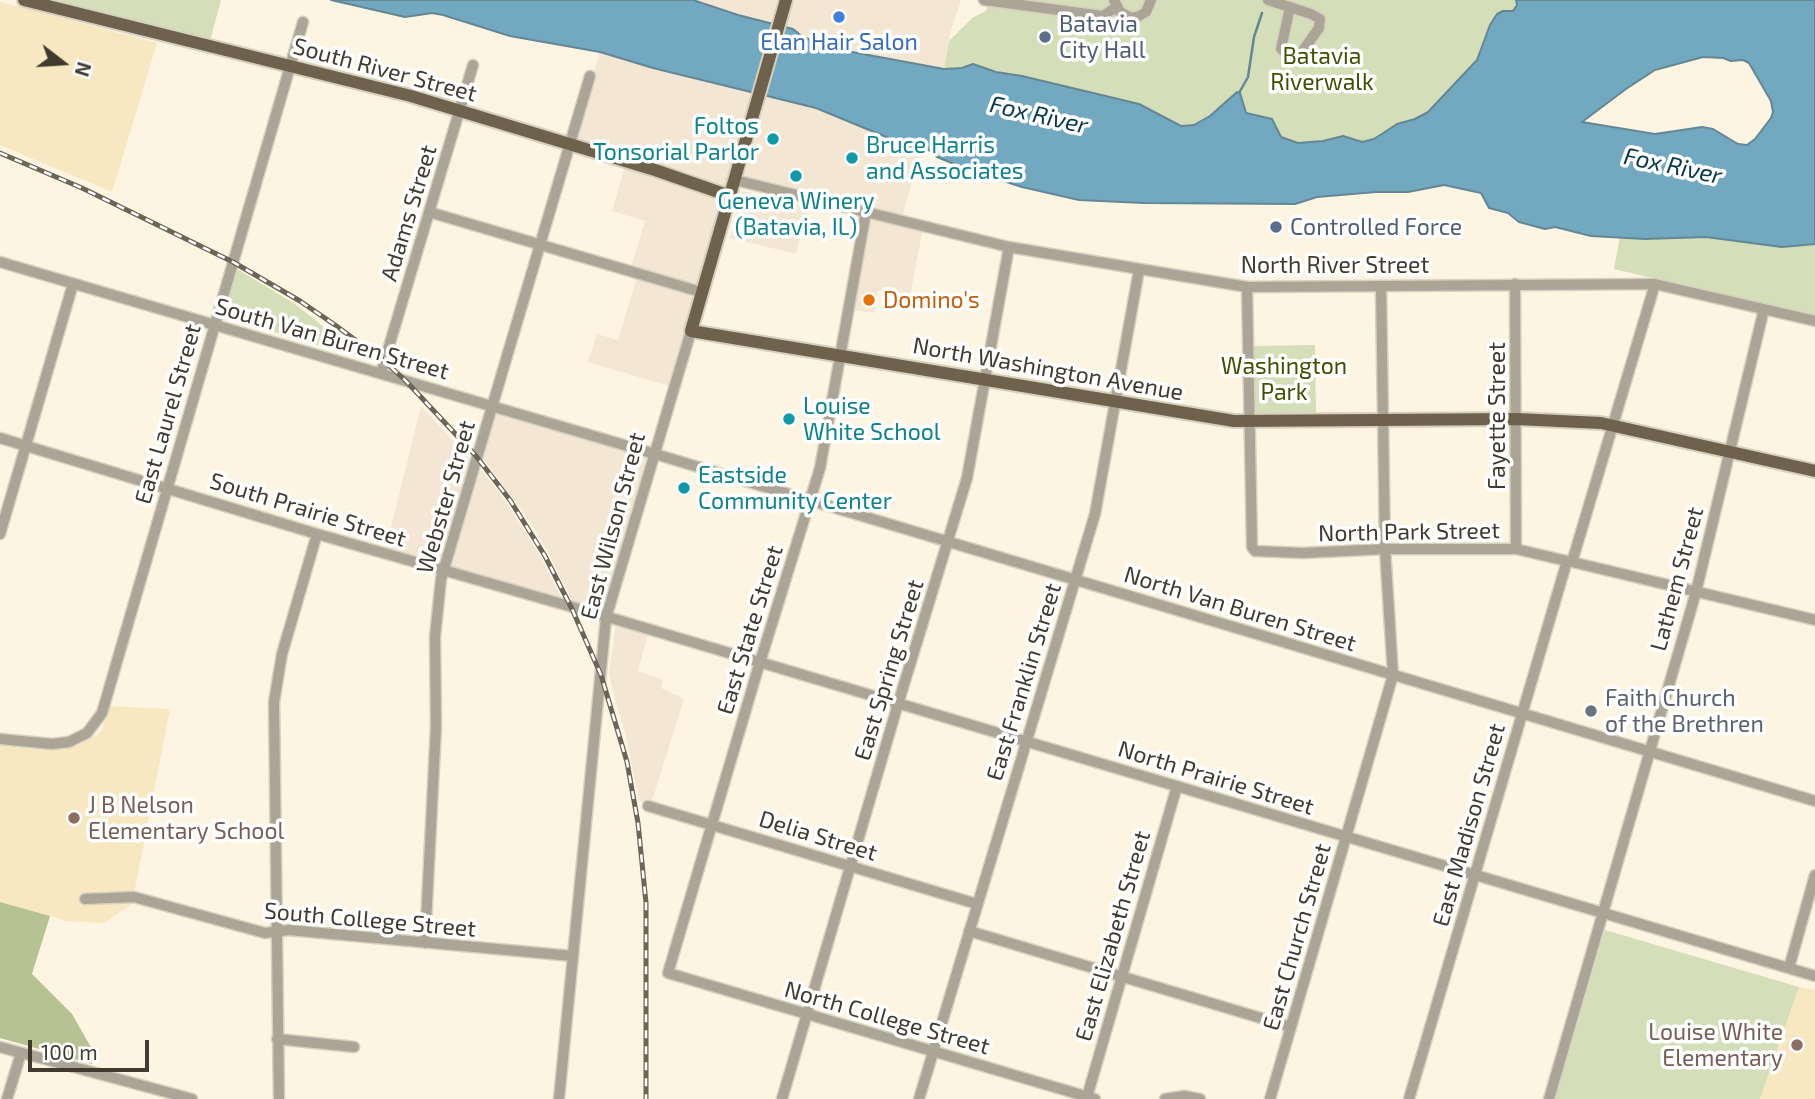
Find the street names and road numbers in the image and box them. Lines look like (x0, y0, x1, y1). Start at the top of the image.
street label: South River Street (290, 32, 480, 108)
street label: Adams Street (375, 142, 443, 284)
street label: North River Street (1241, 251, 1429, 279)
street label: South Van Buren Street (212, 292, 452, 386)
street label: East Laurel Street (129, 321, 207, 507)
street label: North Washington Avenue (911, 332, 1185, 406)
street label: Fayette Street (1483, 342, 1511, 490)
street label: Webster Street (411, 417, 481, 577)
street label: East Wilson Street (575, 429, 651, 623)
street label: South Prairie Street (207, 467, 409, 553)
street label: Lathem Street (1645, 504, 1709, 654)
street label: North Park Street (1318, 517, 1500, 547)
street label: East State Street (711, 542, 789, 718)
street label: North Van Buren Street (1121, 561, 1359, 657)
street label: East Spring Street (848, 576, 930, 764)
street label: East Franklin Street (981, 580, 1067, 784)
street label: East Madison Street (1427, 720, 1511, 930)
street label: North Prairie Street (1115, 735, 1317, 821)
street label: Delia Street (756, 805, 880, 867)
street label: East Elizabeth Street (1070, 828, 1156, 1044)
street label: East Church Street (1257, 840, 1337, 1034)
street label: South College Street (263, 897, 477, 943)
street label: North College Street (781, 976, 993, 1060)

